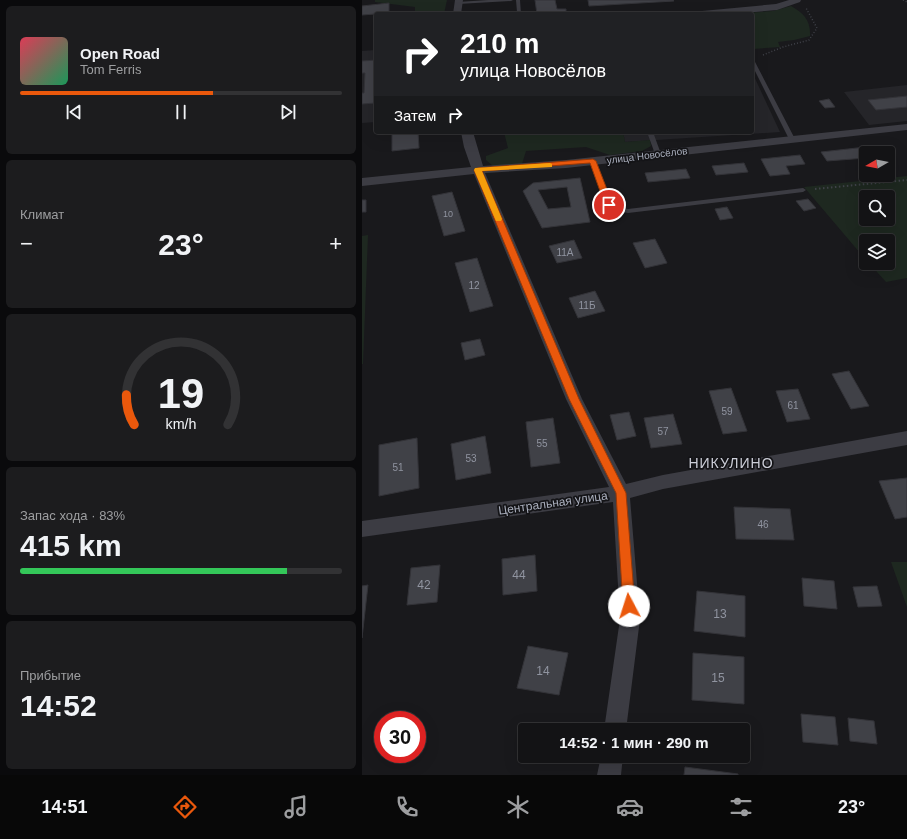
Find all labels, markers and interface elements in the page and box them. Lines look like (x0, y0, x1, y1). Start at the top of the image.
icon: right (394, 28, 446, 80)
text: 210 m (460, 28, 539, 59)
text: Open Road (80, 45, 160, 62)
text: улица Новосёлов (460, 61, 606, 81)
text: Tom Ferris (80, 62, 141, 77)
icon: previous (63, 101, 85, 123)
icon: pause (170, 101, 192, 123)
icon: next (277, 101, 299, 123)
icon: right (444, 104, 466, 126)
text: Затем (394, 107, 436, 124)
street label: улица Новосёлов (606, 145, 688, 166)
north arrow (859, 146, 895, 182)
map controls (859, 146, 895, 270)
pin (592, 188, 626, 222)
button: search (859, 190, 895, 226)
icon: arrive (598, 194, 620, 216)
text: Климат (20, 207, 64, 222)
house number: 10 (443, 209, 453, 219)
text: 23° (158, 228, 204, 261)
text: − (20, 231, 33, 256)
text: + (329, 231, 342, 256)
button: layers (859, 234, 895, 270)
house number: 11А (556, 247, 574, 258)
house number: 12 (468, 280, 480, 291)
house number: 11Б (579, 300, 596, 311)
text: 19 (158, 370, 204, 417)
house number: 61 (787, 400, 799, 411)
house number: 59 (721, 406, 733, 417)
text: km/h (166, 416, 197, 432)
house number: 57 (657, 426, 669, 437)
house number: 55 (536, 438, 548, 449)
house number: 53 (465, 453, 477, 464)
district label: НИКУЛИНО (688, 455, 774, 471)
house number: 51 (392, 462, 404, 473)
street label: Центральная улица (497, 488, 609, 518)
text: Запас хода · 83% (20, 508, 125, 523)
house number: 46 (757, 519, 769, 530)
text: 415 km (20, 529, 122, 562)
house number: 44 (512, 568, 526, 582)
house number: 42 (417, 578, 431, 592)
position arrow (608, 585, 650, 627)
house number: 13 (713, 607, 727, 621)
house number: 14 (536, 664, 550, 678)
text: Прибытие (20, 668, 81, 683)
house number: 15 (711, 671, 725, 685)
text: 14:52 (20, 689, 97, 722)
speed limit sign: 30 (374, 711, 426, 763)
text: 14:52 · 1 мин · 290 m (559, 734, 709, 751)
icon: directions (171, 793, 199, 821)
icon: music (282, 793, 310, 821)
icon: phone (393, 793, 421, 821)
icon: climate (504, 793, 532, 821)
icon: car (616, 793, 644, 821)
icon: filters (727, 793, 755, 821)
text: 14:51 (42, 797, 88, 817)
text: 23° (838, 797, 865, 817)

